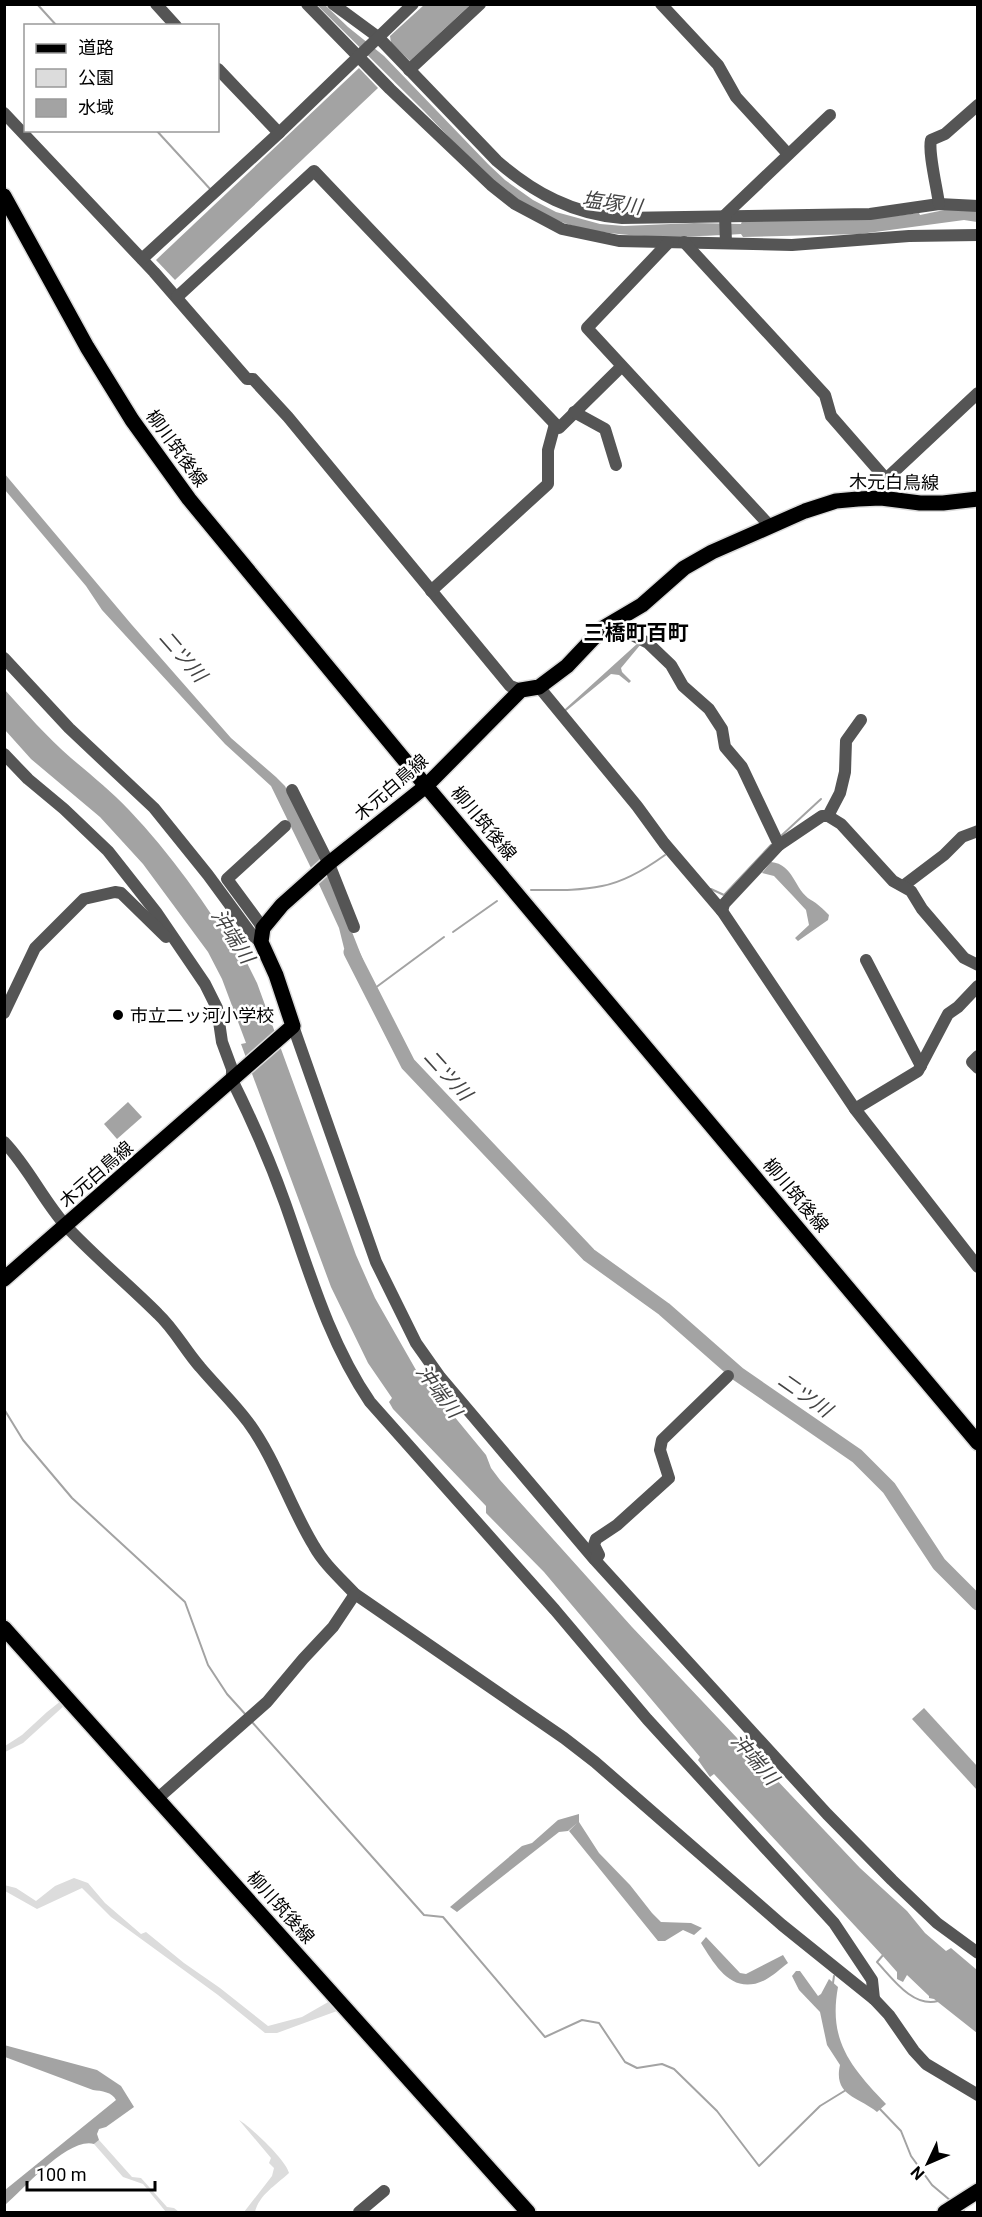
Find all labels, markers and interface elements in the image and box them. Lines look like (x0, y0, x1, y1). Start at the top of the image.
legend (24, 24, 219, 132)
text: 道路 (78, 37, 114, 58)
text: 公園 (78, 67, 114, 88)
text: 水域 (78, 97, 114, 118)
water label: 塩塚川 (581, 187, 645, 219)
street label: 柳川筑後線 (142, 405, 212, 491)
street label: 木元白鳥線 (849, 471, 939, 493)
district label: 三橋町百町 (584, 621, 689, 645)
water label: 二ツ川 (154, 625, 213, 688)
street label: 木元白鳥線 (350, 750, 432, 824)
street label: 柳川筑後線 (447, 782, 521, 864)
water label: 沖端川 (207, 904, 260, 969)
place label: 市立二ッ河小学校 (130, 1005, 274, 1026)
marker: 市立二ッ河小学校 (111, 1008, 125, 1022)
water label: 二ツ川 (419, 1045, 478, 1107)
street label: 木元白鳥線 (55, 1137, 137, 1211)
street label: 柳川筑後線 (759, 1154, 833, 1236)
water label: 沖端川 (411, 1360, 468, 1424)
water label: 二ツ川 (774, 1368, 838, 1423)
water label: 沖端川 (726, 1728, 785, 1791)
street label: 柳川筑後線 (243, 1867, 319, 1947)
north arrow (898, 2133, 958, 2193)
scale bar (27, 2154, 154, 2192)
text: N (907, 2162, 928, 2184)
text: 100 m (36, 2164, 87, 2185)

